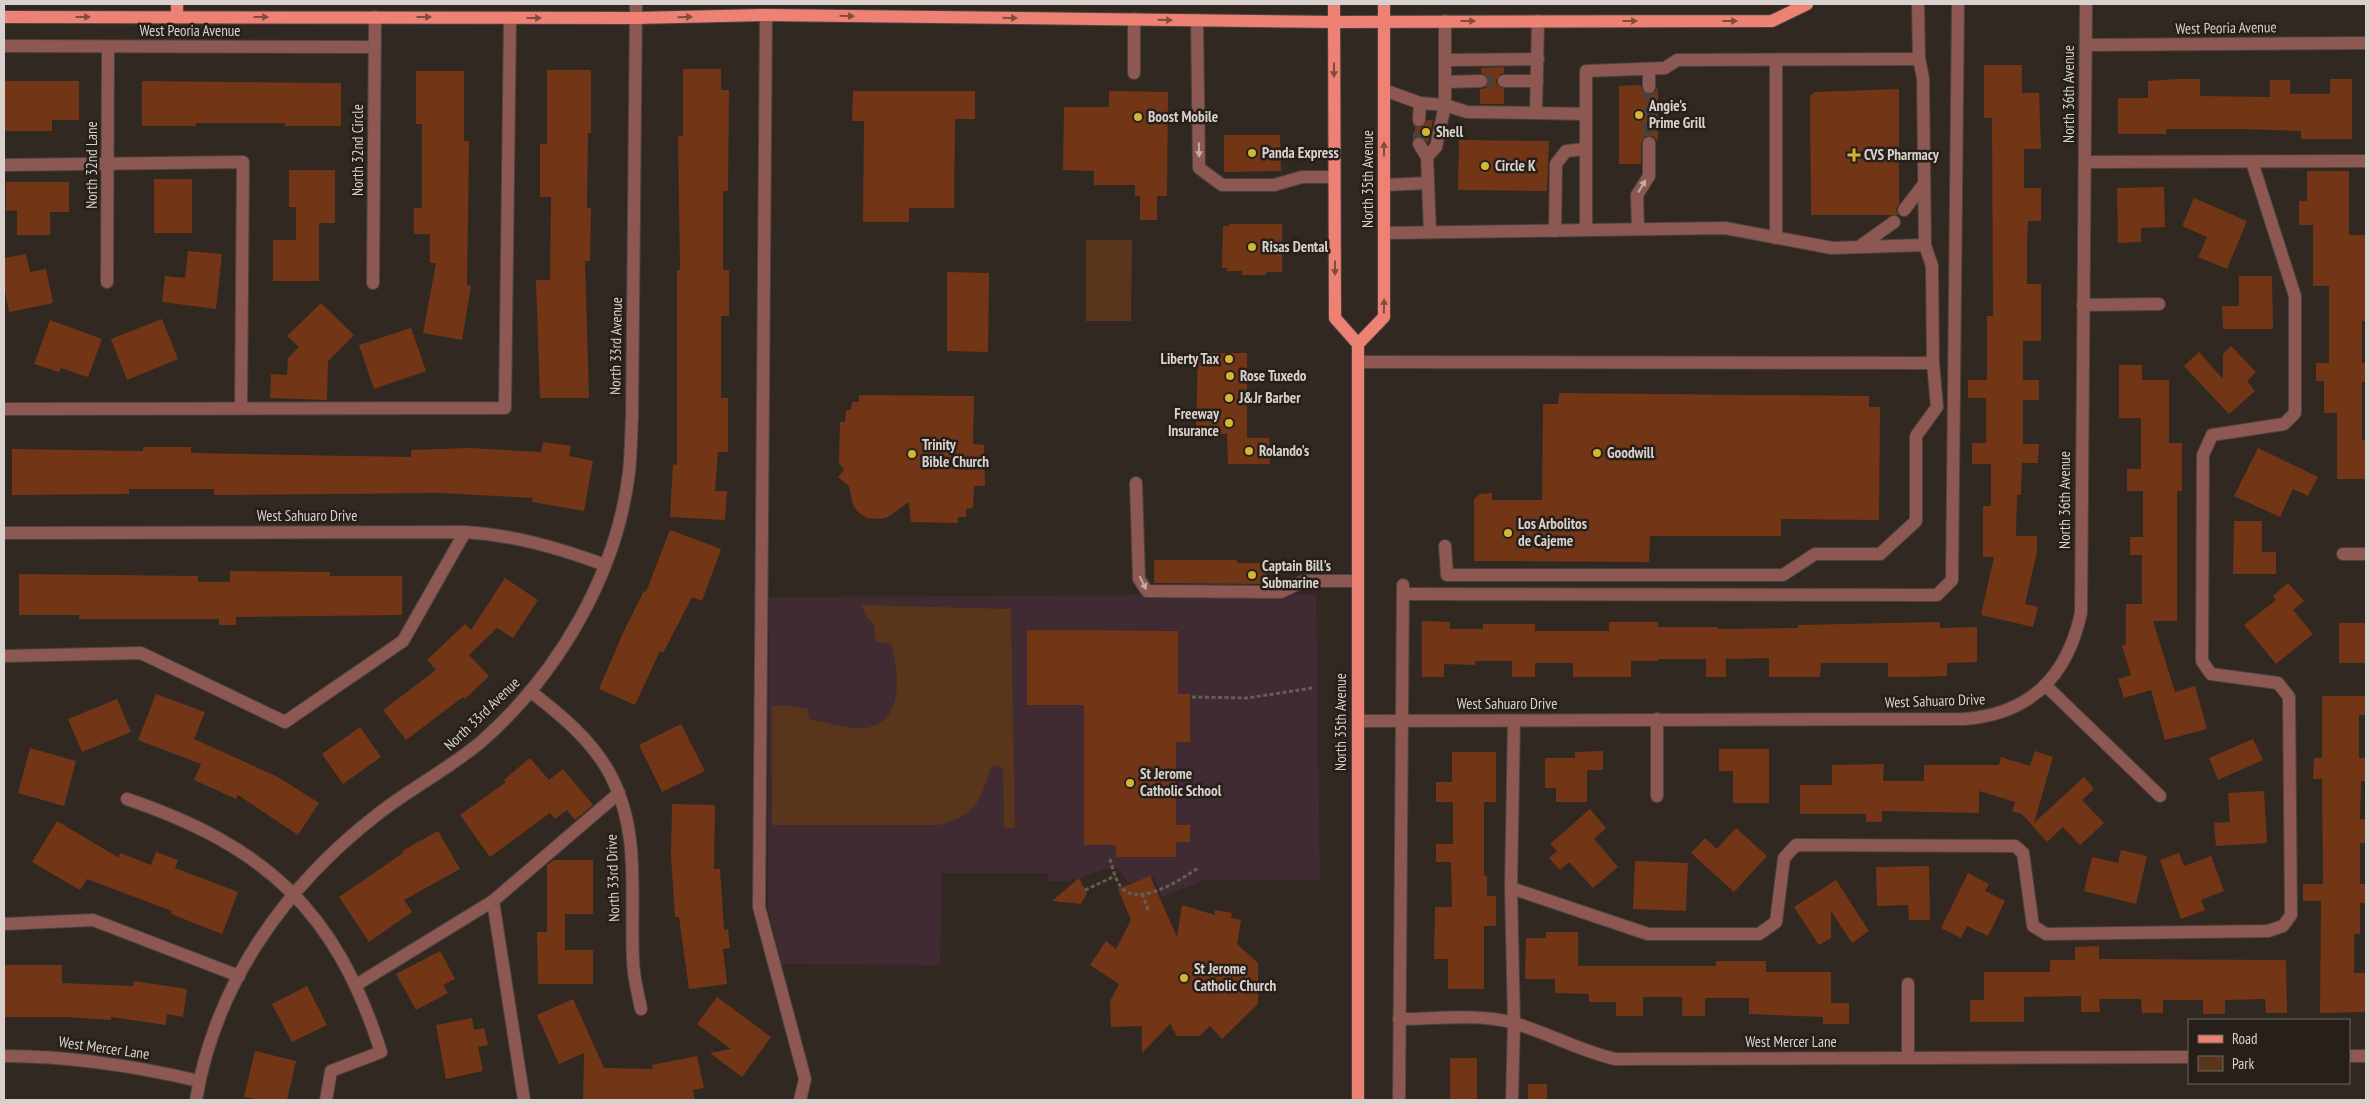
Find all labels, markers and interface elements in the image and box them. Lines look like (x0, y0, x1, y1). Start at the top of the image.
one-way arrow (839, 12, 855, 20)
one-way arrow (75, 13, 91, 21)
one-way arrow (253, 13, 269, 21)
one-way arrow (416, 13, 432, 21)
one-way arrow (677, 13, 693, 21)
one-way arrow (527, 14, 543, 22)
one-way arrow (1002, 14, 1018, 22)
one-way arrow (1158, 16, 1174, 24)
one-way arrow (1460, 17, 1476, 25)
one-way arrow (1622, 17, 1638, 25)
one-way arrow (1723, 17, 1739, 25)
street label: West Peoria Avenue (2175, 17, 2277, 38)
street label: West Peoria Avenue (139, 21, 241, 40)
street label: North 36th Avenue (2059, 45, 2078, 143)
one-way arrow (1330, 63, 1338, 79)
place label: Angie's Prime Grill (1648, 96, 1706, 132)
street label: North 32nd Circle (348, 104, 367, 196)
place label: Boost Mobile (1148, 107, 1218, 126)
marker: Angie's Prime Grill (1633, 109, 1645, 121)
marker: Boost Mobile (1132, 111, 1144, 123)
street label: North 32nd Lane (82, 121, 101, 209)
place label: Shell (1436, 122, 1463, 141)
marker: Shell (1420, 126, 1432, 138)
street label: North 35th Avenue (1358, 130, 1377, 228)
one-way arrow (1380, 141, 1388, 157)
one-way arrow (1195, 142, 1203, 158)
place label: Panda Express (1262, 143, 1339, 162)
place label: CVS Pharmacy (1864, 145, 1940, 164)
marker: Panda Express (1246, 147, 1258, 159)
marker: CVS Pharmacy (1848, 149, 1860, 161)
place label: Circle K (1495, 156, 1536, 175)
marker: Circle K (1479, 160, 1491, 172)
one-way arrow (1638, 179, 1647, 192)
place label: Risas Dental (1262, 237, 1328, 256)
marker: Risas Dental (1246, 241, 1258, 253)
one-way arrow (1331, 260, 1339, 276)
street label: North 33rd Avenue (605, 297, 626, 395)
one-way arrow (1380, 297, 1388, 313)
place label: Liberty Tax (1161, 349, 1219, 368)
marker: Liberty Tax (1223, 353, 1235, 365)
place label: Rose Tuxedo (1240, 366, 1307, 385)
marker: Rose Tuxedo (1224, 370, 1236, 382)
place label: J&Jr Barber (1238, 388, 1301, 407)
marker: J&Jr Barber (1223, 392, 1235, 404)
place label: Freeway Insurance (1168, 404, 1220, 440)
marker: Freeway Insurance (1223, 417, 1235, 429)
place label: Trinity Bible Church (922, 435, 989, 471)
place label: Rolando's (1259, 441, 1309, 460)
place label: Goodwill (1607, 443, 1655, 462)
marker: Rolando's (1243, 445, 1255, 457)
marker: Goodwill (1591, 447, 1603, 459)
marker: Trinity Bible Church (906, 448, 918, 460)
street label: North 36th Avenue (2055, 451, 2074, 549)
street label: West Sahuaro Drive (257, 506, 357, 525)
place label: Los Arbolitos de Cajeme (1518, 514, 1587, 550)
marker: Los Arbolitos de Cajeme (1502, 527, 1514, 539)
place label: Captain Bill's Submarine (1262, 556, 1331, 592)
marker: Captain Bill's Submarine (1246, 569, 1258, 581)
one-way arrow (1138, 575, 1147, 590)
street label: North 33rd Avenue (440, 673, 523, 754)
street label: North 35th Avenue (1331, 673, 1350, 771)
street label: West Sahuaro Drive (1884, 689, 1986, 712)
street label: West Sahuaro Drive (1457, 694, 1557, 713)
place label: St Jerome Catholic School (1140, 764, 1222, 800)
marker: St Jerome Catholic School (1124, 777, 1136, 789)
street label: North 33rd Drive (601, 834, 624, 922)
place label: St Jerome Catholic Church (1194, 959, 1276, 995)
marker: St Jerome Catholic Church (1178, 972, 1190, 984)
legend (2188, 1019, 2350, 1084)
text: Road (2232, 1029, 2258, 1048)
street label: West Mercer Lane (58, 1032, 151, 1063)
street label: West Mercer Lane (1745, 1032, 1837, 1051)
text: Park (2232, 1054, 2254, 1073)

